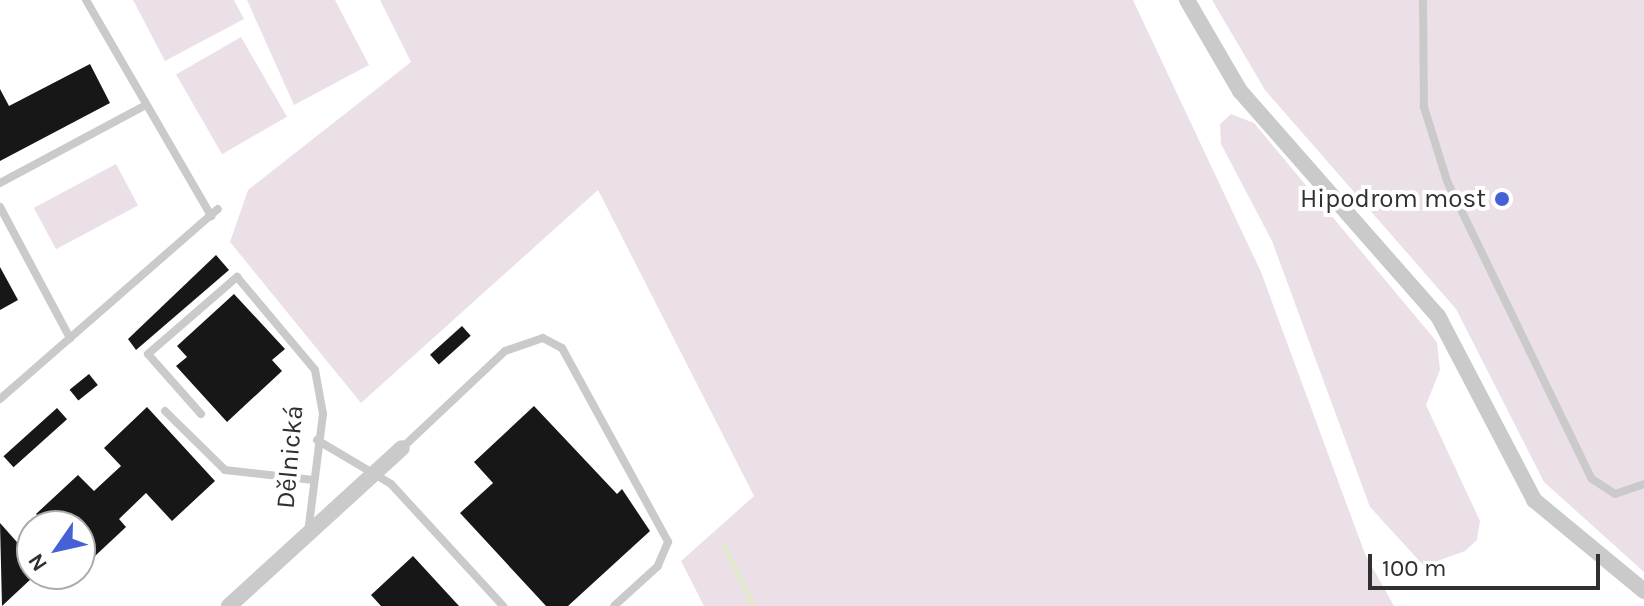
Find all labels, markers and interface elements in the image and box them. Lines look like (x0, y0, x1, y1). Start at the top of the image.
place label: Hipodrom most (1300, 183, 1486, 215)
marker: Hipodrom most (1493, 190, 1511, 208)
street label: Dělnická (270, 404, 310, 510)
north arrow (16, 510, 96, 590)
scale bar (1372, 538, 1604, 588)
text: N (23, 548, 53, 576)
text: 100 m (1382, 554, 1447, 582)

